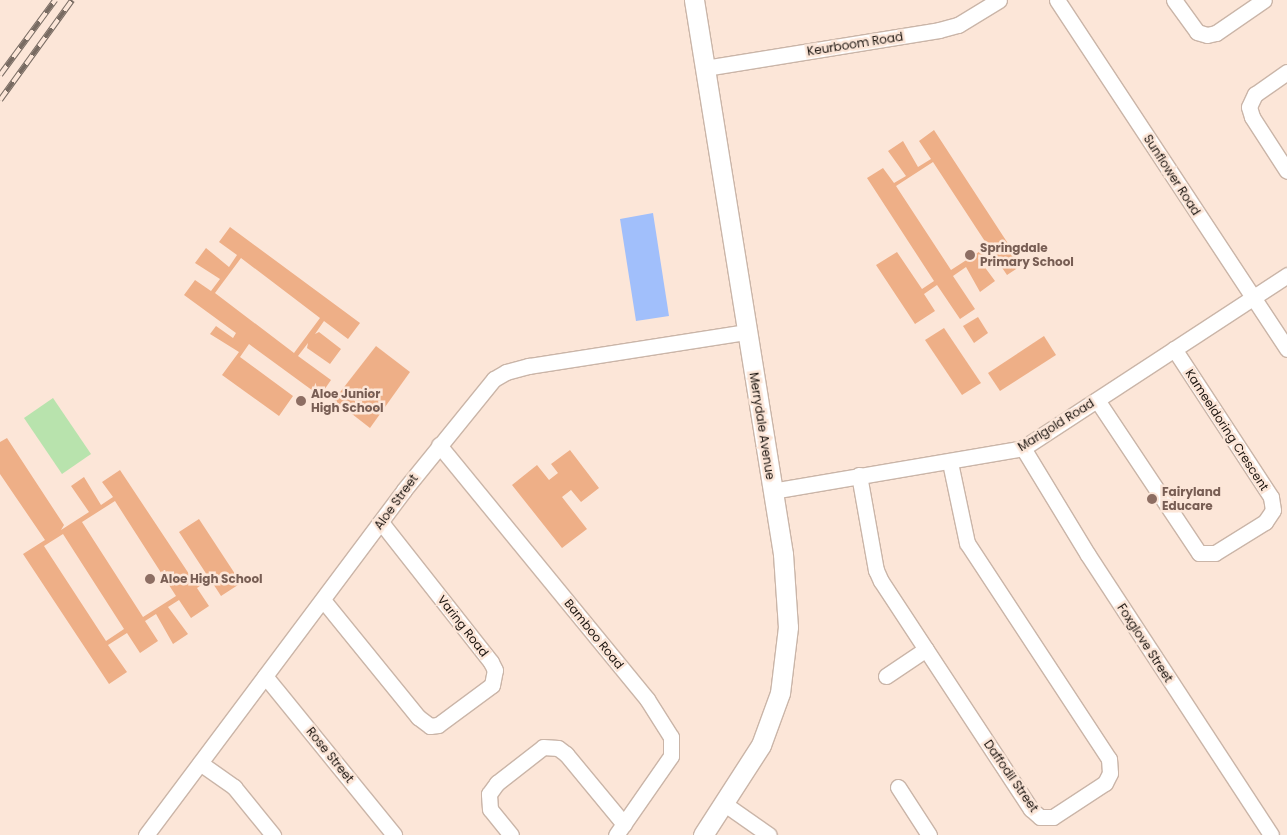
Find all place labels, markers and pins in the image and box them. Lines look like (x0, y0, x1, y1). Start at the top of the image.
place label: Springdale Primary School (980, 241, 1074, 269)
marker: Springdale Primary School (964, 249, 976, 261)
place label: Aloe Junior High School (311, 387, 384, 415)
marker: Aloe Junior High School (295, 395, 307, 407)
place label: Fairyland Educare (1162, 485, 1221, 513)
marker: Fairyland Educare (1146, 493, 1158, 505)
place label: Aloe High School (160, 572, 263, 586)
marker: Aloe High School (144, 573, 156, 585)

